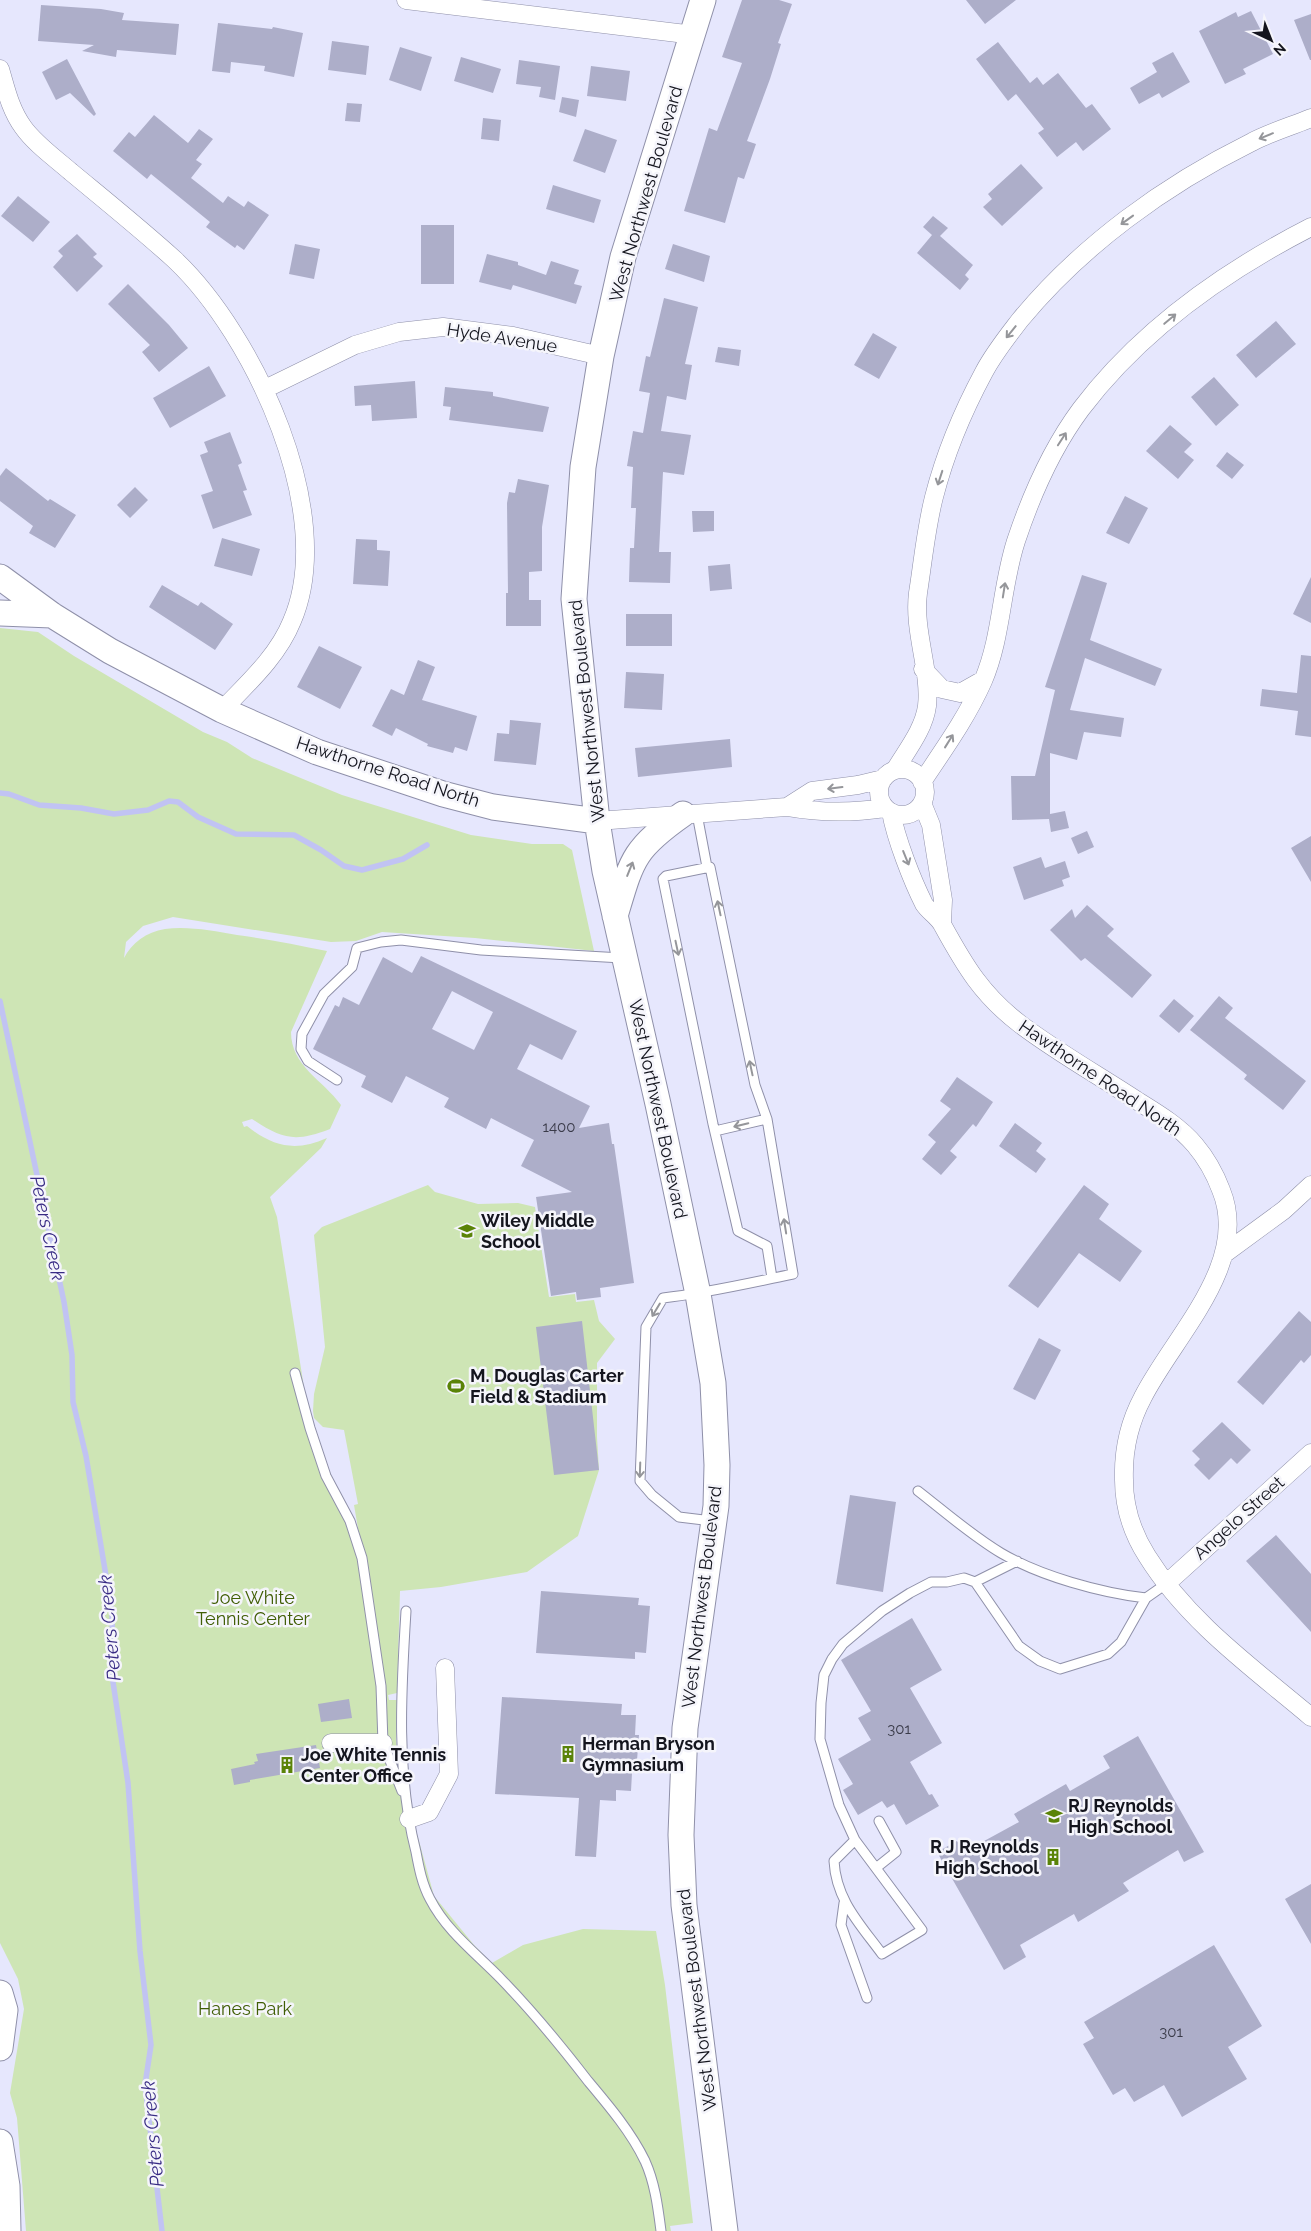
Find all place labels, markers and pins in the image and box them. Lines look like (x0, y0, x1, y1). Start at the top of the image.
place label: Wiley Middle School (481, 1210, 595, 1252)
school or university icon: Wiley Middle School (457, 1221, 477, 1241)
place label: M. Douglas Carter Field & Stadium (470, 1365, 624, 1407)
sports icon: M. Douglas Carter Field & Stadium (446, 1376, 466, 1396)
place label: Herman Bryson Gymnasium (582, 1733, 715, 1775)
place label: Joe White Tennis Center Office (301, 1744, 446, 1786)
building icon: Herman Bryson Gymnasium (558, 1744, 578, 1764)
building icon: Joe White Tennis Center Office (277, 1755, 297, 1775)
place label: RJ Reynolds High School (1068, 1795, 1173, 1837)
school or university icon: RJ Reynolds High School (1044, 1806, 1064, 1826)
place label: R J Reynolds High School (930, 1836, 1039, 1878)
building icon: R J Reynolds High School (1043, 1847, 1063, 1867)

